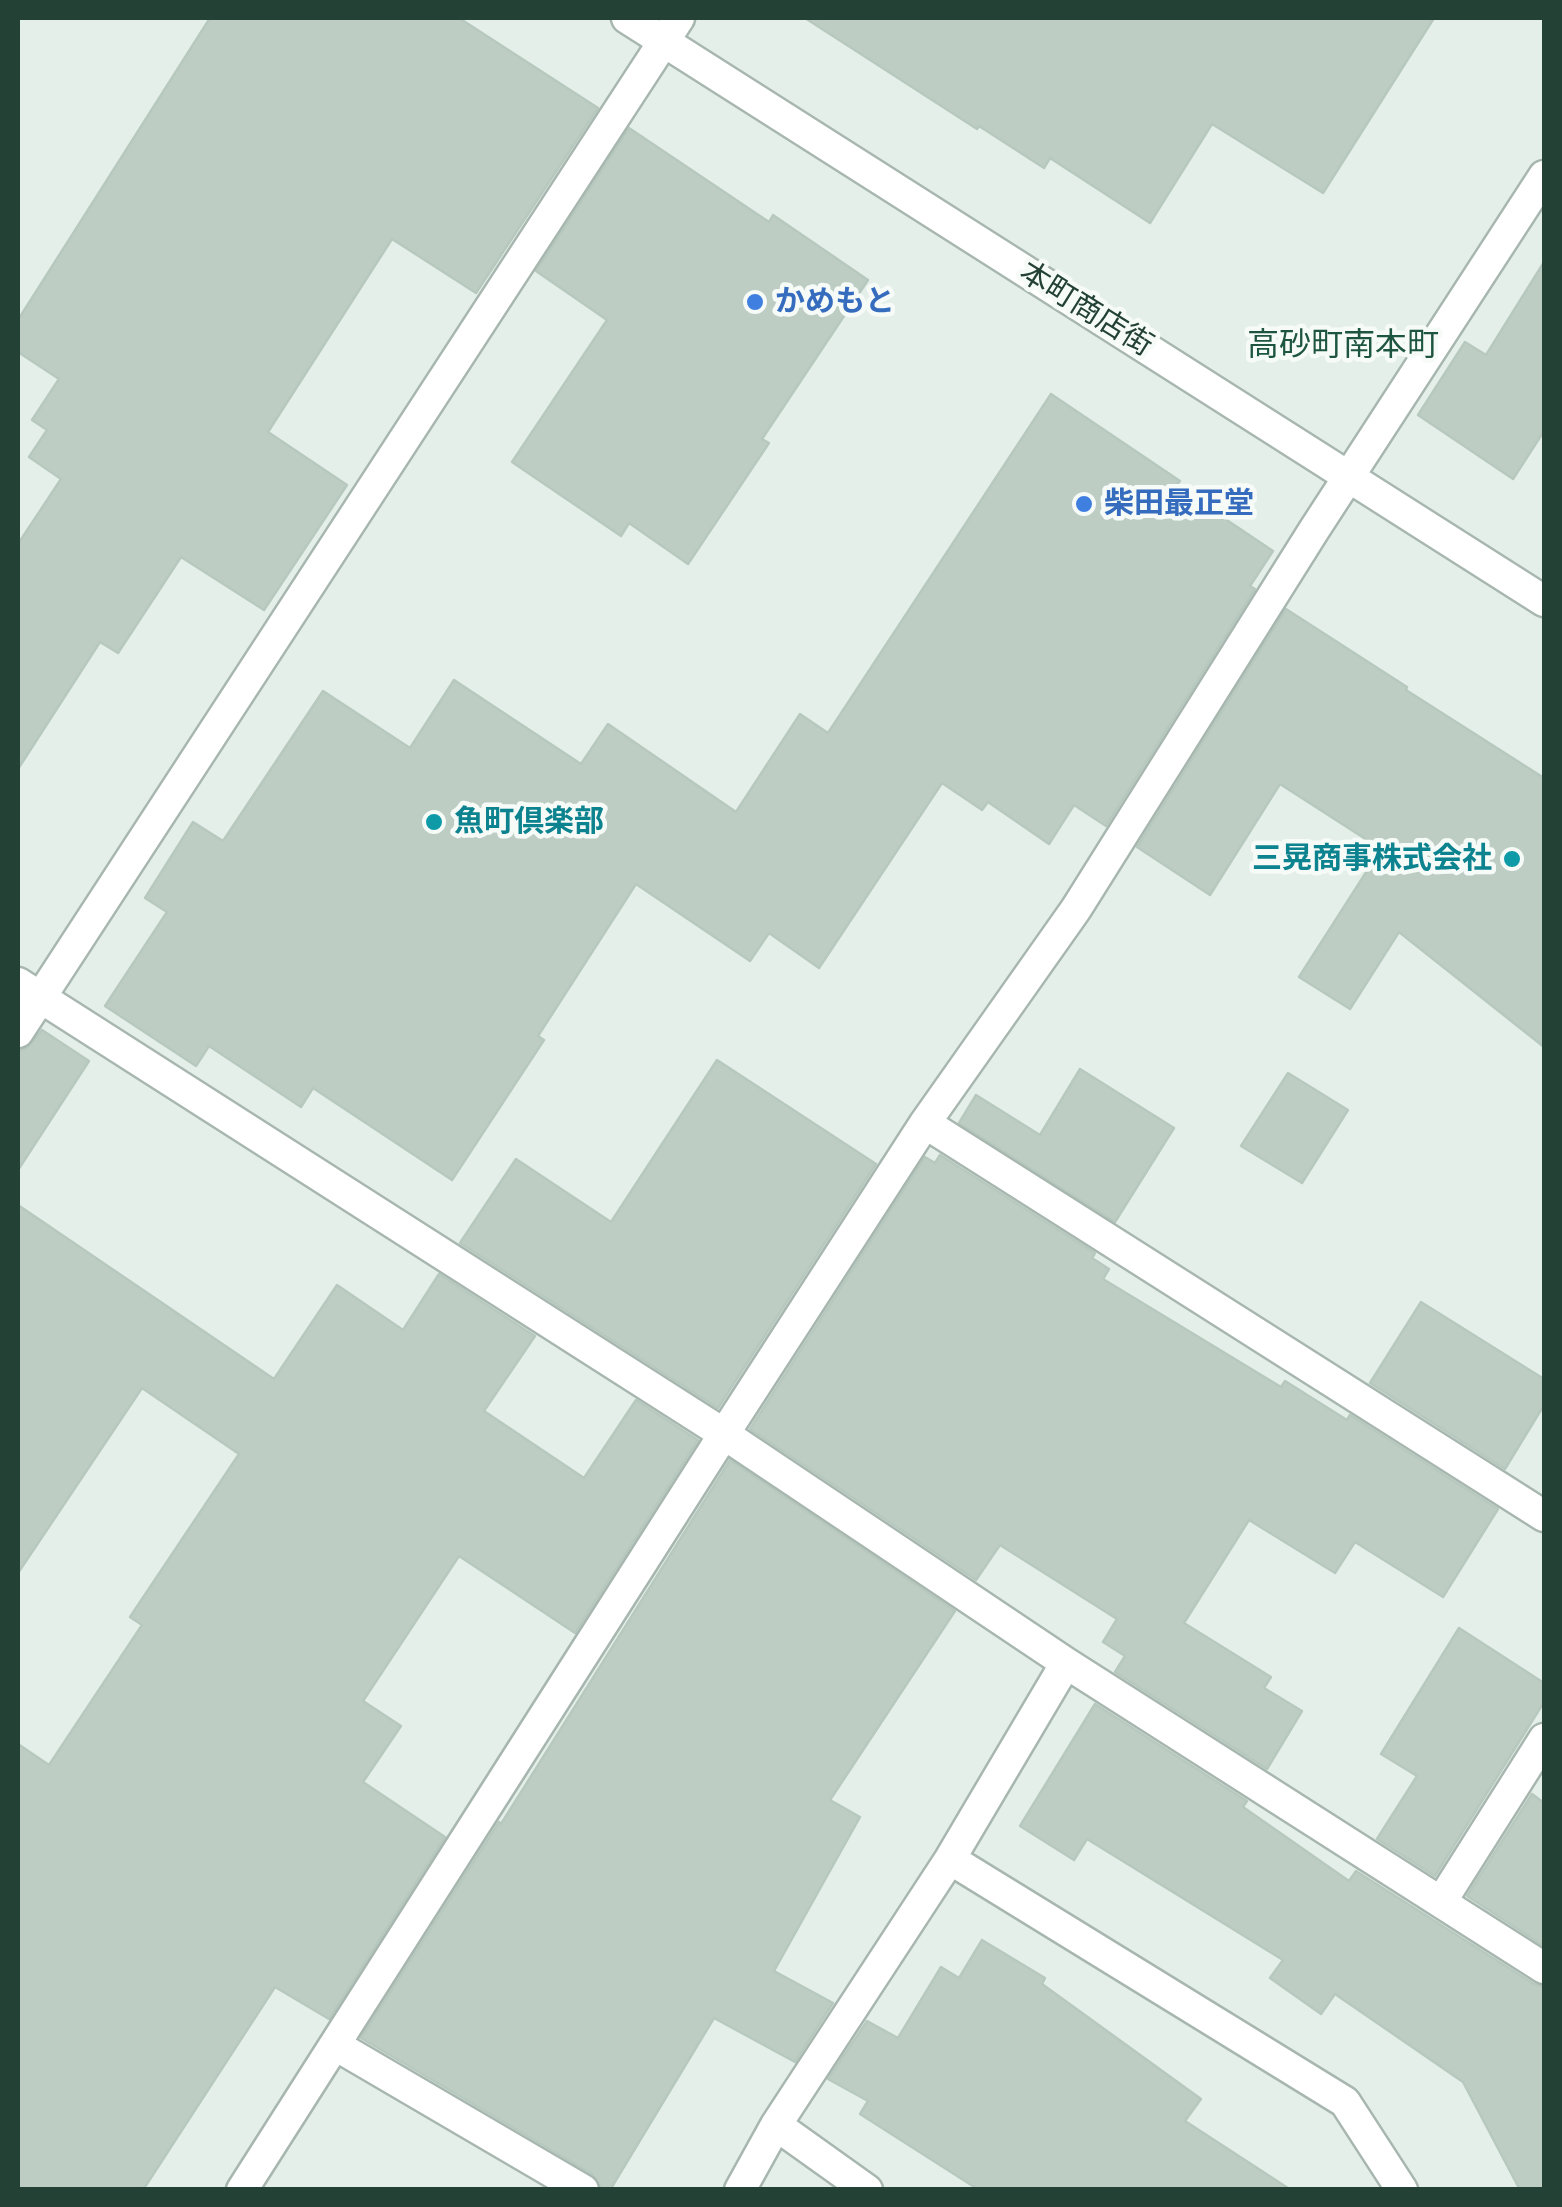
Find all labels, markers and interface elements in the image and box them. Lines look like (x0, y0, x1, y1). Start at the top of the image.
street label: 本町商店街 (1013, 254, 1159, 364)
place label: かめもと (775, 284, 895, 320)
marker: かめもと (744, 291, 766, 313)
district label: 高砂町南本町 (1247, 326, 1439, 364)
place label: 柴田最正堂 (1104, 486, 1254, 522)
marker: 柴田最正堂 (1073, 493, 1095, 515)
place label: 魚町倶楽部 (454, 804, 604, 840)
marker: 魚町倶楽部 (423, 811, 445, 833)
place label: 三晃商事株式会社 (1252, 841, 1492, 877)
marker: 三晃商事株式会社 (1501, 848, 1523, 870)

